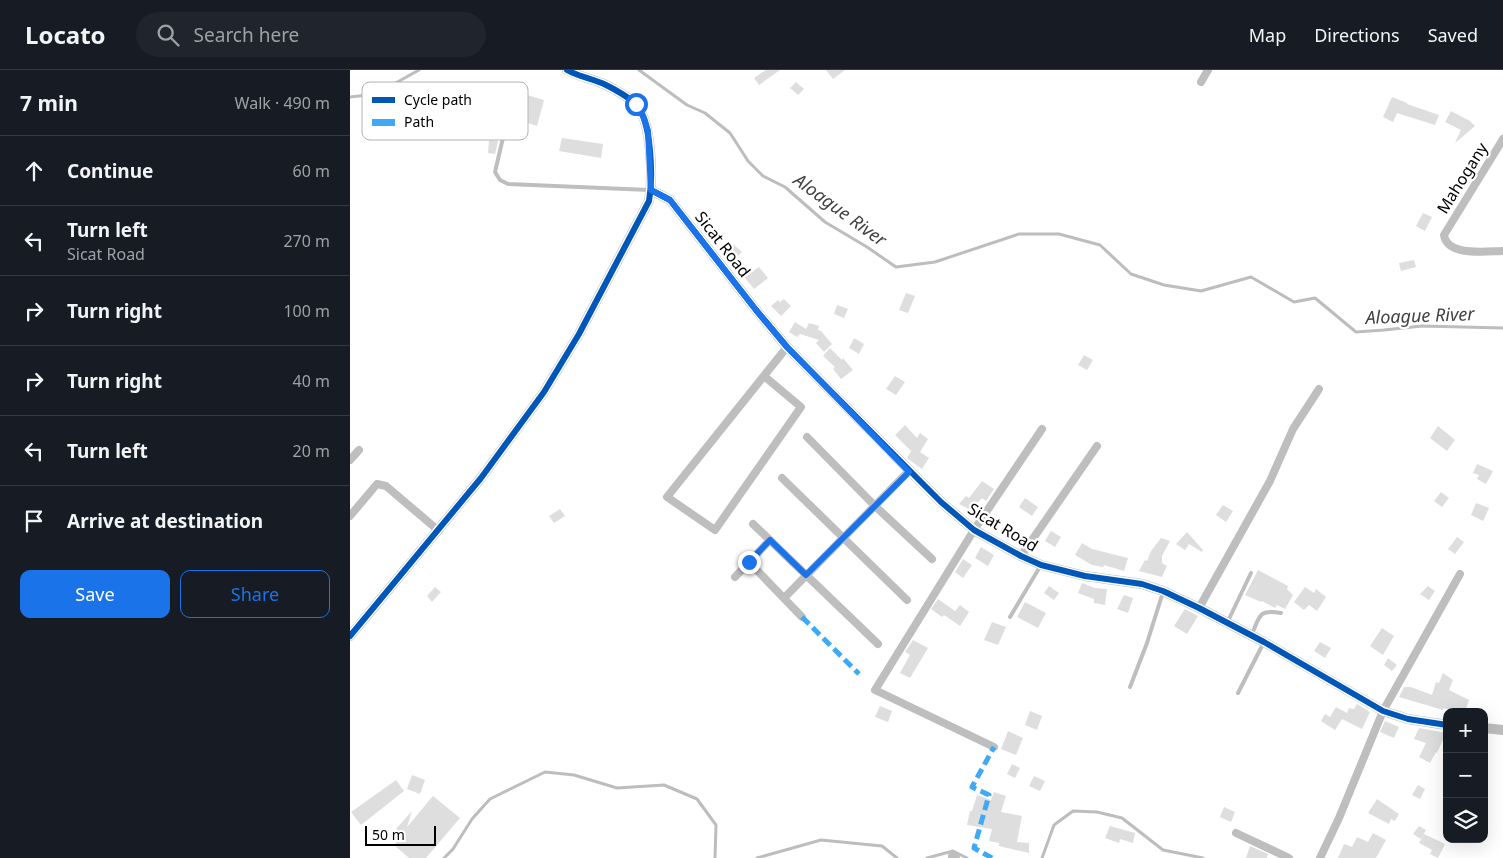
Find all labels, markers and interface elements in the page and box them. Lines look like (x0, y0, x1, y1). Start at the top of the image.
search box (136, 12, 486, 57)
text: Locato (25, 18, 106, 51)
icon: search (154, 21, 182, 49)
text: Search here (194, 22, 299, 48)
text: Map (1249, 23, 1286, 47)
text: Directions (1314, 23, 1400, 47)
text: Saved (1428, 23, 1478, 47)
legend (362, 82, 528, 140)
text: 7 min (20, 89, 78, 117)
text: Cycle path (404, 90, 472, 109)
text: Walk · 490 m (235, 92, 330, 114)
route start (625, 93, 648, 116)
text: Path (404, 112, 434, 131)
street label: Mahogany (1431, 138, 1493, 218)
icon: ahead (20, 157, 48, 185)
text: Continue (67, 158, 153, 184)
text: 60 m (293, 160, 330, 182)
water label: Aloague River (788, 166, 892, 251)
street label: Sicat Road (690, 207, 756, 281)
text: Turn left (67, 217, 148, 243)
icon: left (20, 227, 48, 255)
text: 270 m (283, 230, 330, 252)
text: Sicat Road (67, 243, 145, 265)
icon: right (20, 297, 48, 325)
text: Turn right (67, 298, 162, 324)
text: 100 m (283, 300, 330, 322)
water label: Aloague River (1363, 301, 1476, 329)
icon: right (20, 367, 48, 395)
text: Turn right (67, 368, 162, 394)
text: 40 m (293, 370, 330, 392)
icon: left (20, 437, 48, 465)
text: Turn left (67, 438, 148, 464)
text: 20 m (293, 440, 330, 462)
street label: Sicat Road (964, 497, 1042, 557)
icon: arrive (20, 507, 48, 535)
text: Arrive at destination (67, 508, 263, 534)
route end (738, 551, 761, 574)
button: Save (20, 570, 170, 618)
button: Share (180, 570, 330, 618)
map controls (1443, 708, 1488, 843)
button: + (1443, 708, 1488, 753)
button: − (1443, 753, 1488, 798)
button: layers (1443, 798, 1488, 843)
scale bar (365, 823, 436, 846)
text: 50 m (372, 825, 405, 844)

